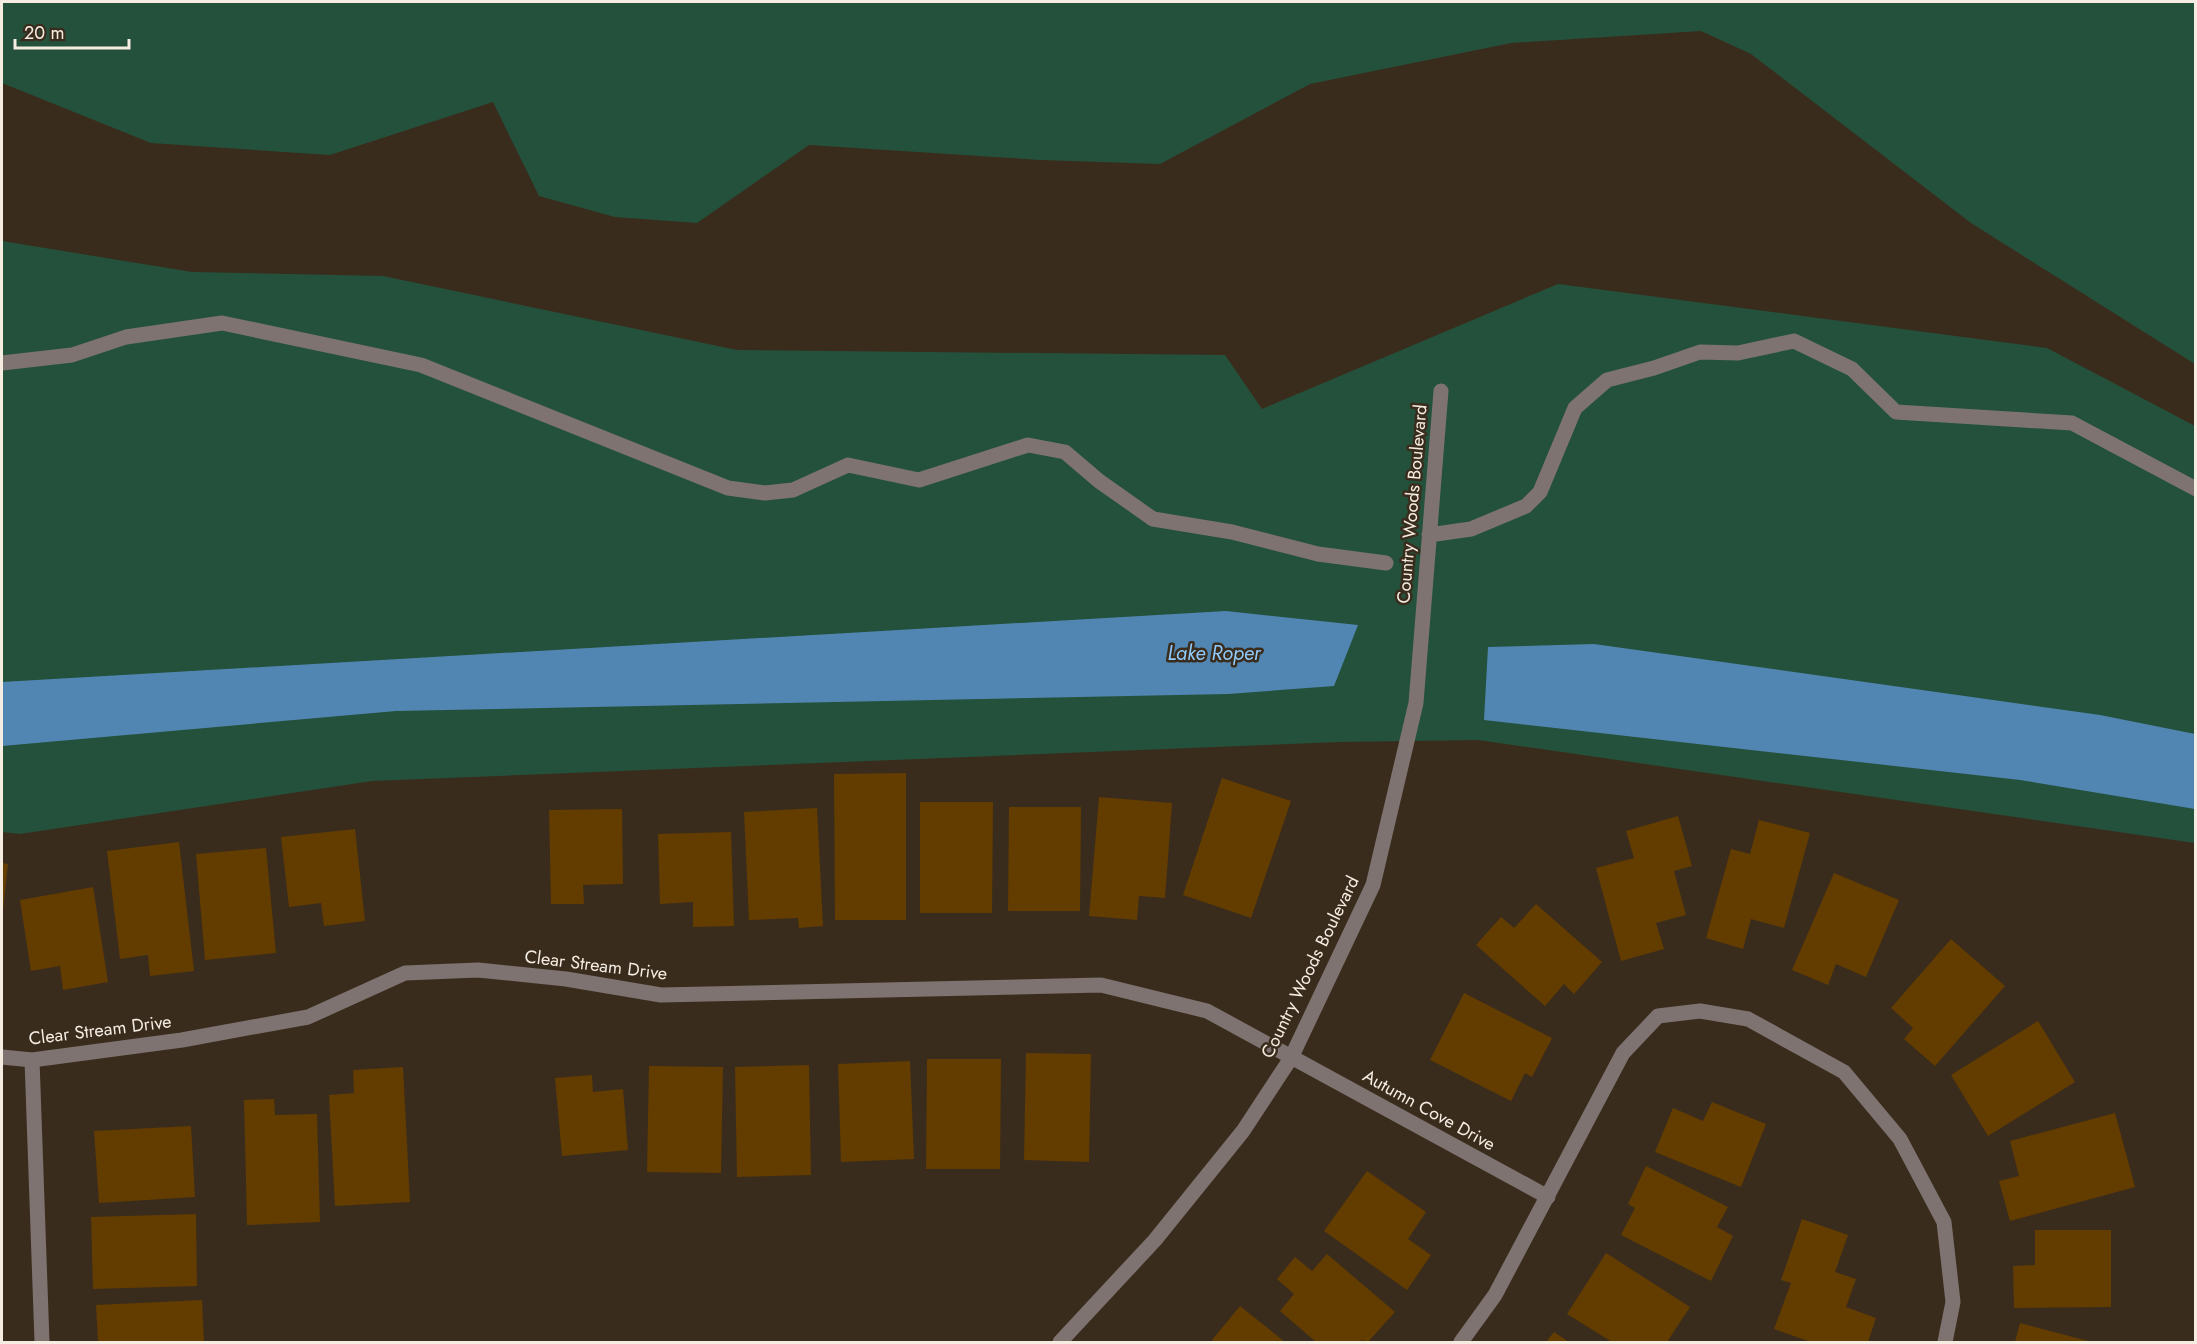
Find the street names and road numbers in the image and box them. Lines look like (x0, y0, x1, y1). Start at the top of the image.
street label: Country Woods Boulevard (1390, 403, 1434, 605)
street label: Country Woods Boulevard (1255, 871, 1365, 1063)
street label: Clear Stream Drive (523, 943, 669, 987)
street label: Clear Stream Drive (27, 1008, 173, 1052)
street label: Autumn Cove Drive (1358, 1063, 1500, 1157)

